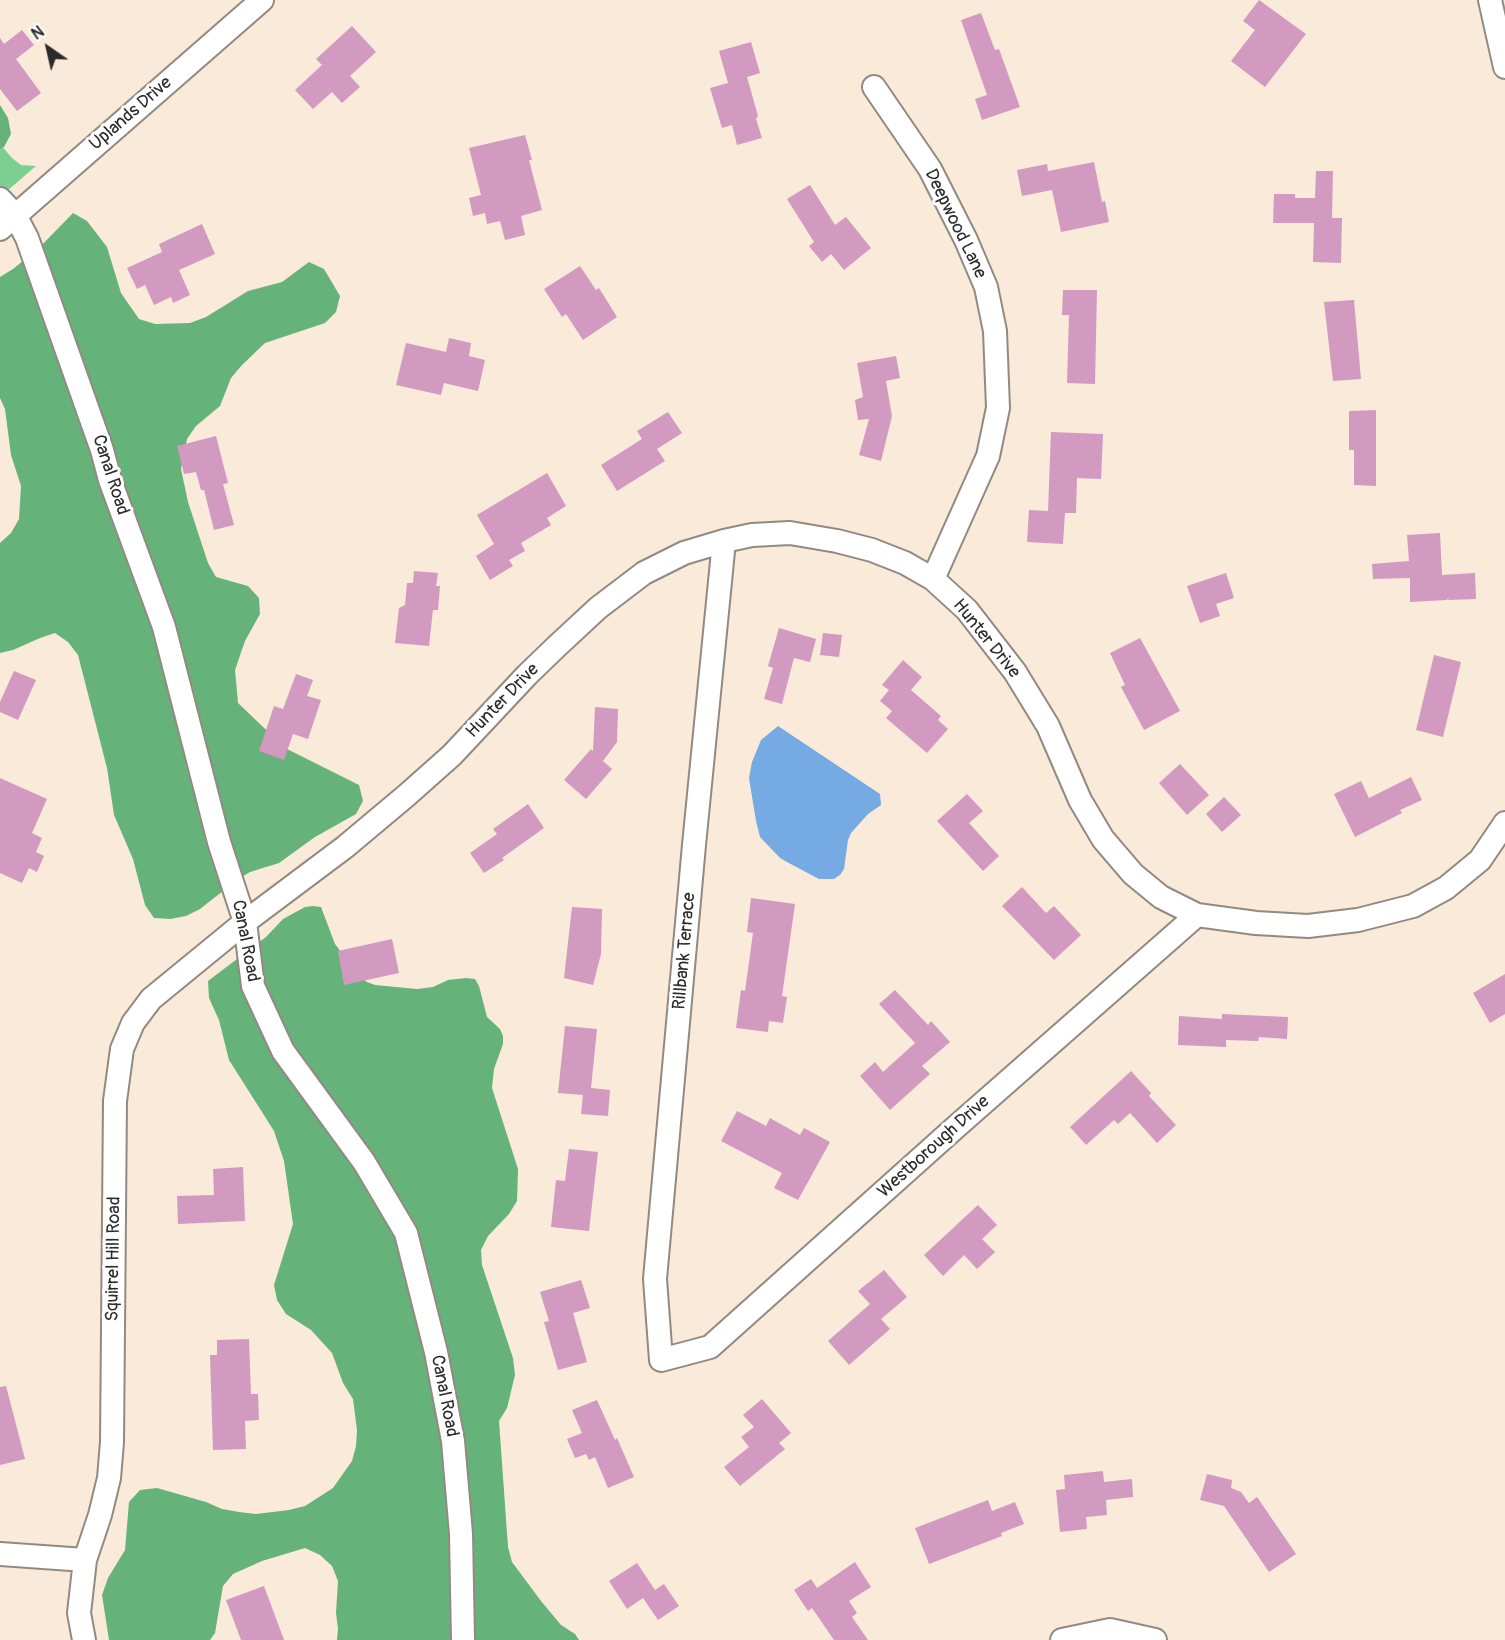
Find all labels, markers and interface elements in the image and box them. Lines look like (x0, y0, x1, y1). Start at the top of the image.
north arrow (18, 18, 78, 78)
text: N (28, 22, 48, 44)
street label: Uplands Drive (85, 72, 177, 156)
street label: Deepwood Lane (919, 166, 991, 282)
street label: Canal Road (87, 432, 133, 518)
street label: Hunter Drive (948, 595, 1024, 683)
street label: Hunter Drive (462, 659, 544, 743)
street label: Rillbank Terrace (669, 892, 701, 1010)
street label: Canal Road (226, 898, 264, 984)
street label: Westborough Drive (874, 1091, 994, 1203)
street label: Squirrel Hill Road (102, 1196, 126, 1322)
street label: Canal Road (425, 1353, 463, 1439)

